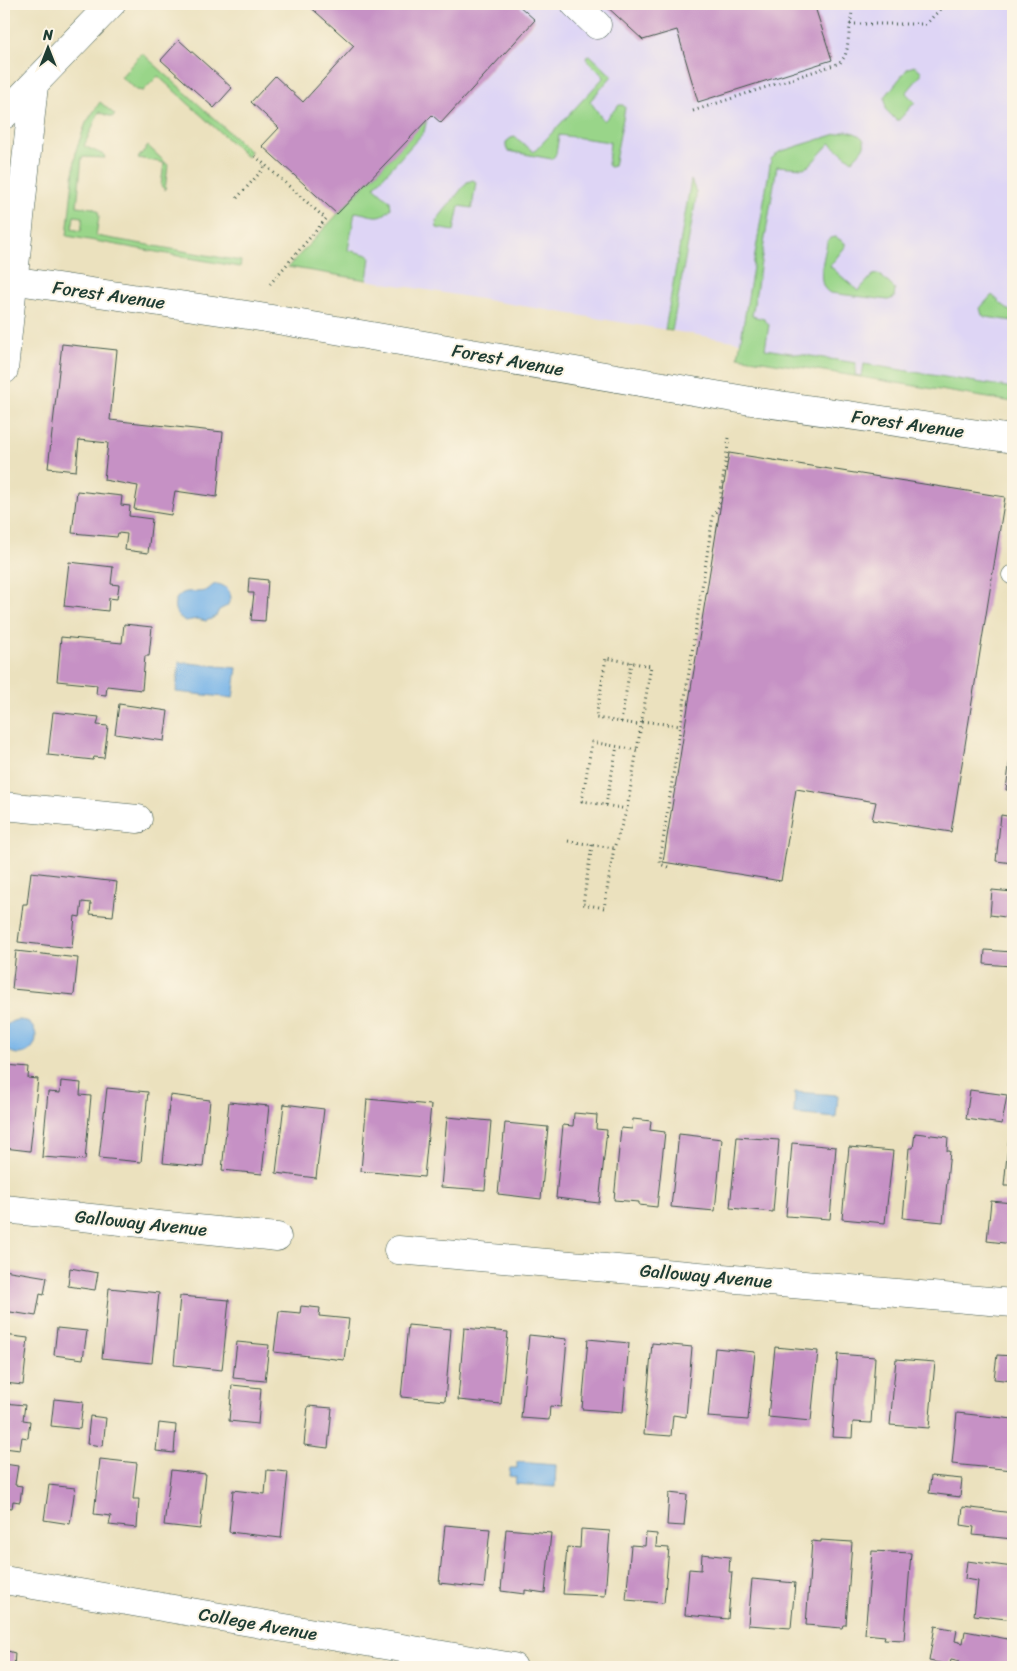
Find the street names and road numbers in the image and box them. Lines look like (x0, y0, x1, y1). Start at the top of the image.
street label: Forest Avenue (51, 271, 167, 319)
street label: Forest Avenue (449, 334, 567, 386)
street label: Forest Avenue (850, 400, 966, 448)
street label: Galloway Avenue (73, 1200, 209, 1246)
street label: Galloway Avenue (639, 1254, 774, 1298)
street label: College Avenue (196, 1598, 320, 1650)

